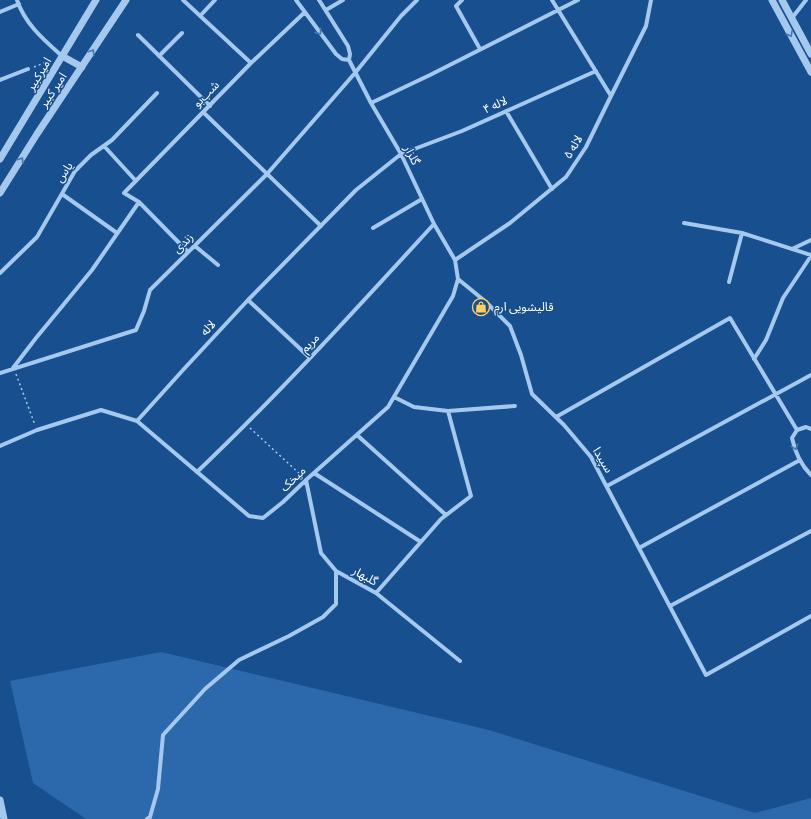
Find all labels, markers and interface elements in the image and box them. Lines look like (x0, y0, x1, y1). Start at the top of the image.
one-way arrow (314, 27, 321, 34)
one-way arrow (785, 30, 792, 38)
one-way arrow (87, 49, 94, 56)
street label: امیرکبیر (22, 54, 54, 94)
street label: امیر کبیر (35, 69, 70, 111)
street label: شب‌بو (189, 77, 222, 110)
street label: لاله ۴ (480, 93, 509, 116)
street label: لاله ۵ (560, 132, 585, 161)
street label: گلزار (401, 141, 424, 168)
one-way arrow (16, 157, 23, 164)
street label: یاس (51, 159, 76, 185)
street label: زندی (169, 229, 196, 256)
shop icon: قالیشویی ارم (471, 297, 491, 317)
place label: قالیشویی ارم (494, 299, 554, 316)
street label: لاله (197, 317, 218, 338)
street label: مریم (297, 330, 324, 357)
one-way arrow (790, 443, 799, 450)
street label: سپیدا (589, 444, 617, 476)
street label: میخک (277, 463, 309, 495)
street label: گلبهار (349, 562, 381, 589)

